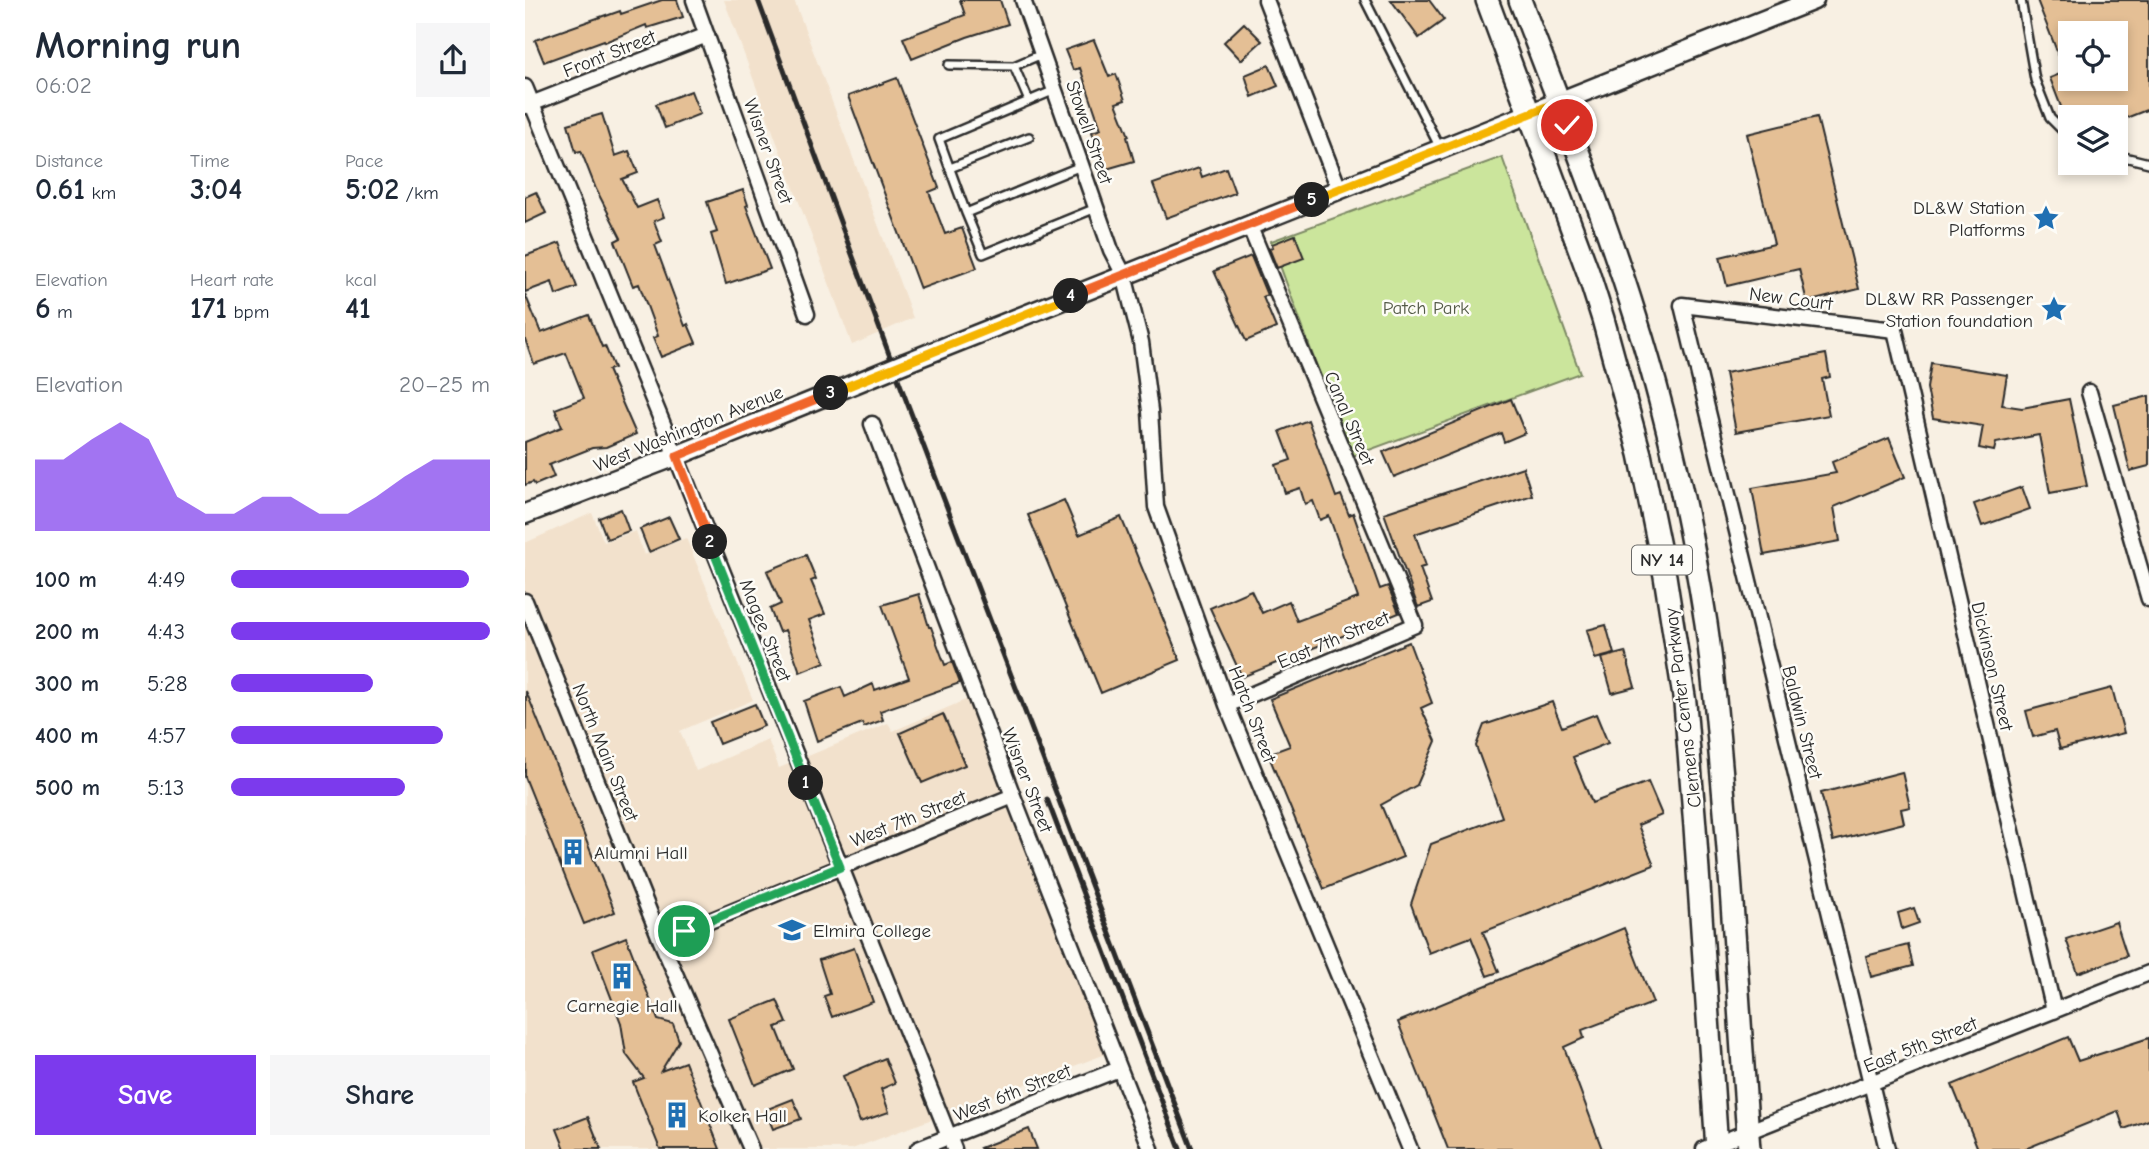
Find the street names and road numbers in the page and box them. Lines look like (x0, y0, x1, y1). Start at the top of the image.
street label: Front Street (560, 25, 659, 83)
street label: Stowell Street (1061, 78, 1117, 188)
street label: Wisner Street (739, 96, 797, 207)
street label: New Court (1748, 283, 1835, 315)
street label: Canal Street (1319, 368, 1379, 469)
street label: West Washington Avenue (591, 381, 786, 477)
road number: NY 14 (1632, 546, 1692, 574)
street label: Magee Street (735, 576, 796, 685)
street label: Dickinson Street (1966, 600, 2018, 733)
street label: East 7th Street (1274, 606, 1393, 673)
street label: Clemens Center Parkway (1660, 606, 1706, 809)
street label: Hatch Street (1224, 663, 1281, 766)
street label: Baldwin Street (1777, 663, 1827, 782)
street label: North Main Street (567, 680, 643, 825)
street label: Wisner Street (997, 725, 1057, 836)
street label: West 7th Street (847, 785, 970, 852)
street label: East 5th Street (1860, 1012, 1981, 1078)
street label: West 6th Street (951, 1059, 1075, 1126)

